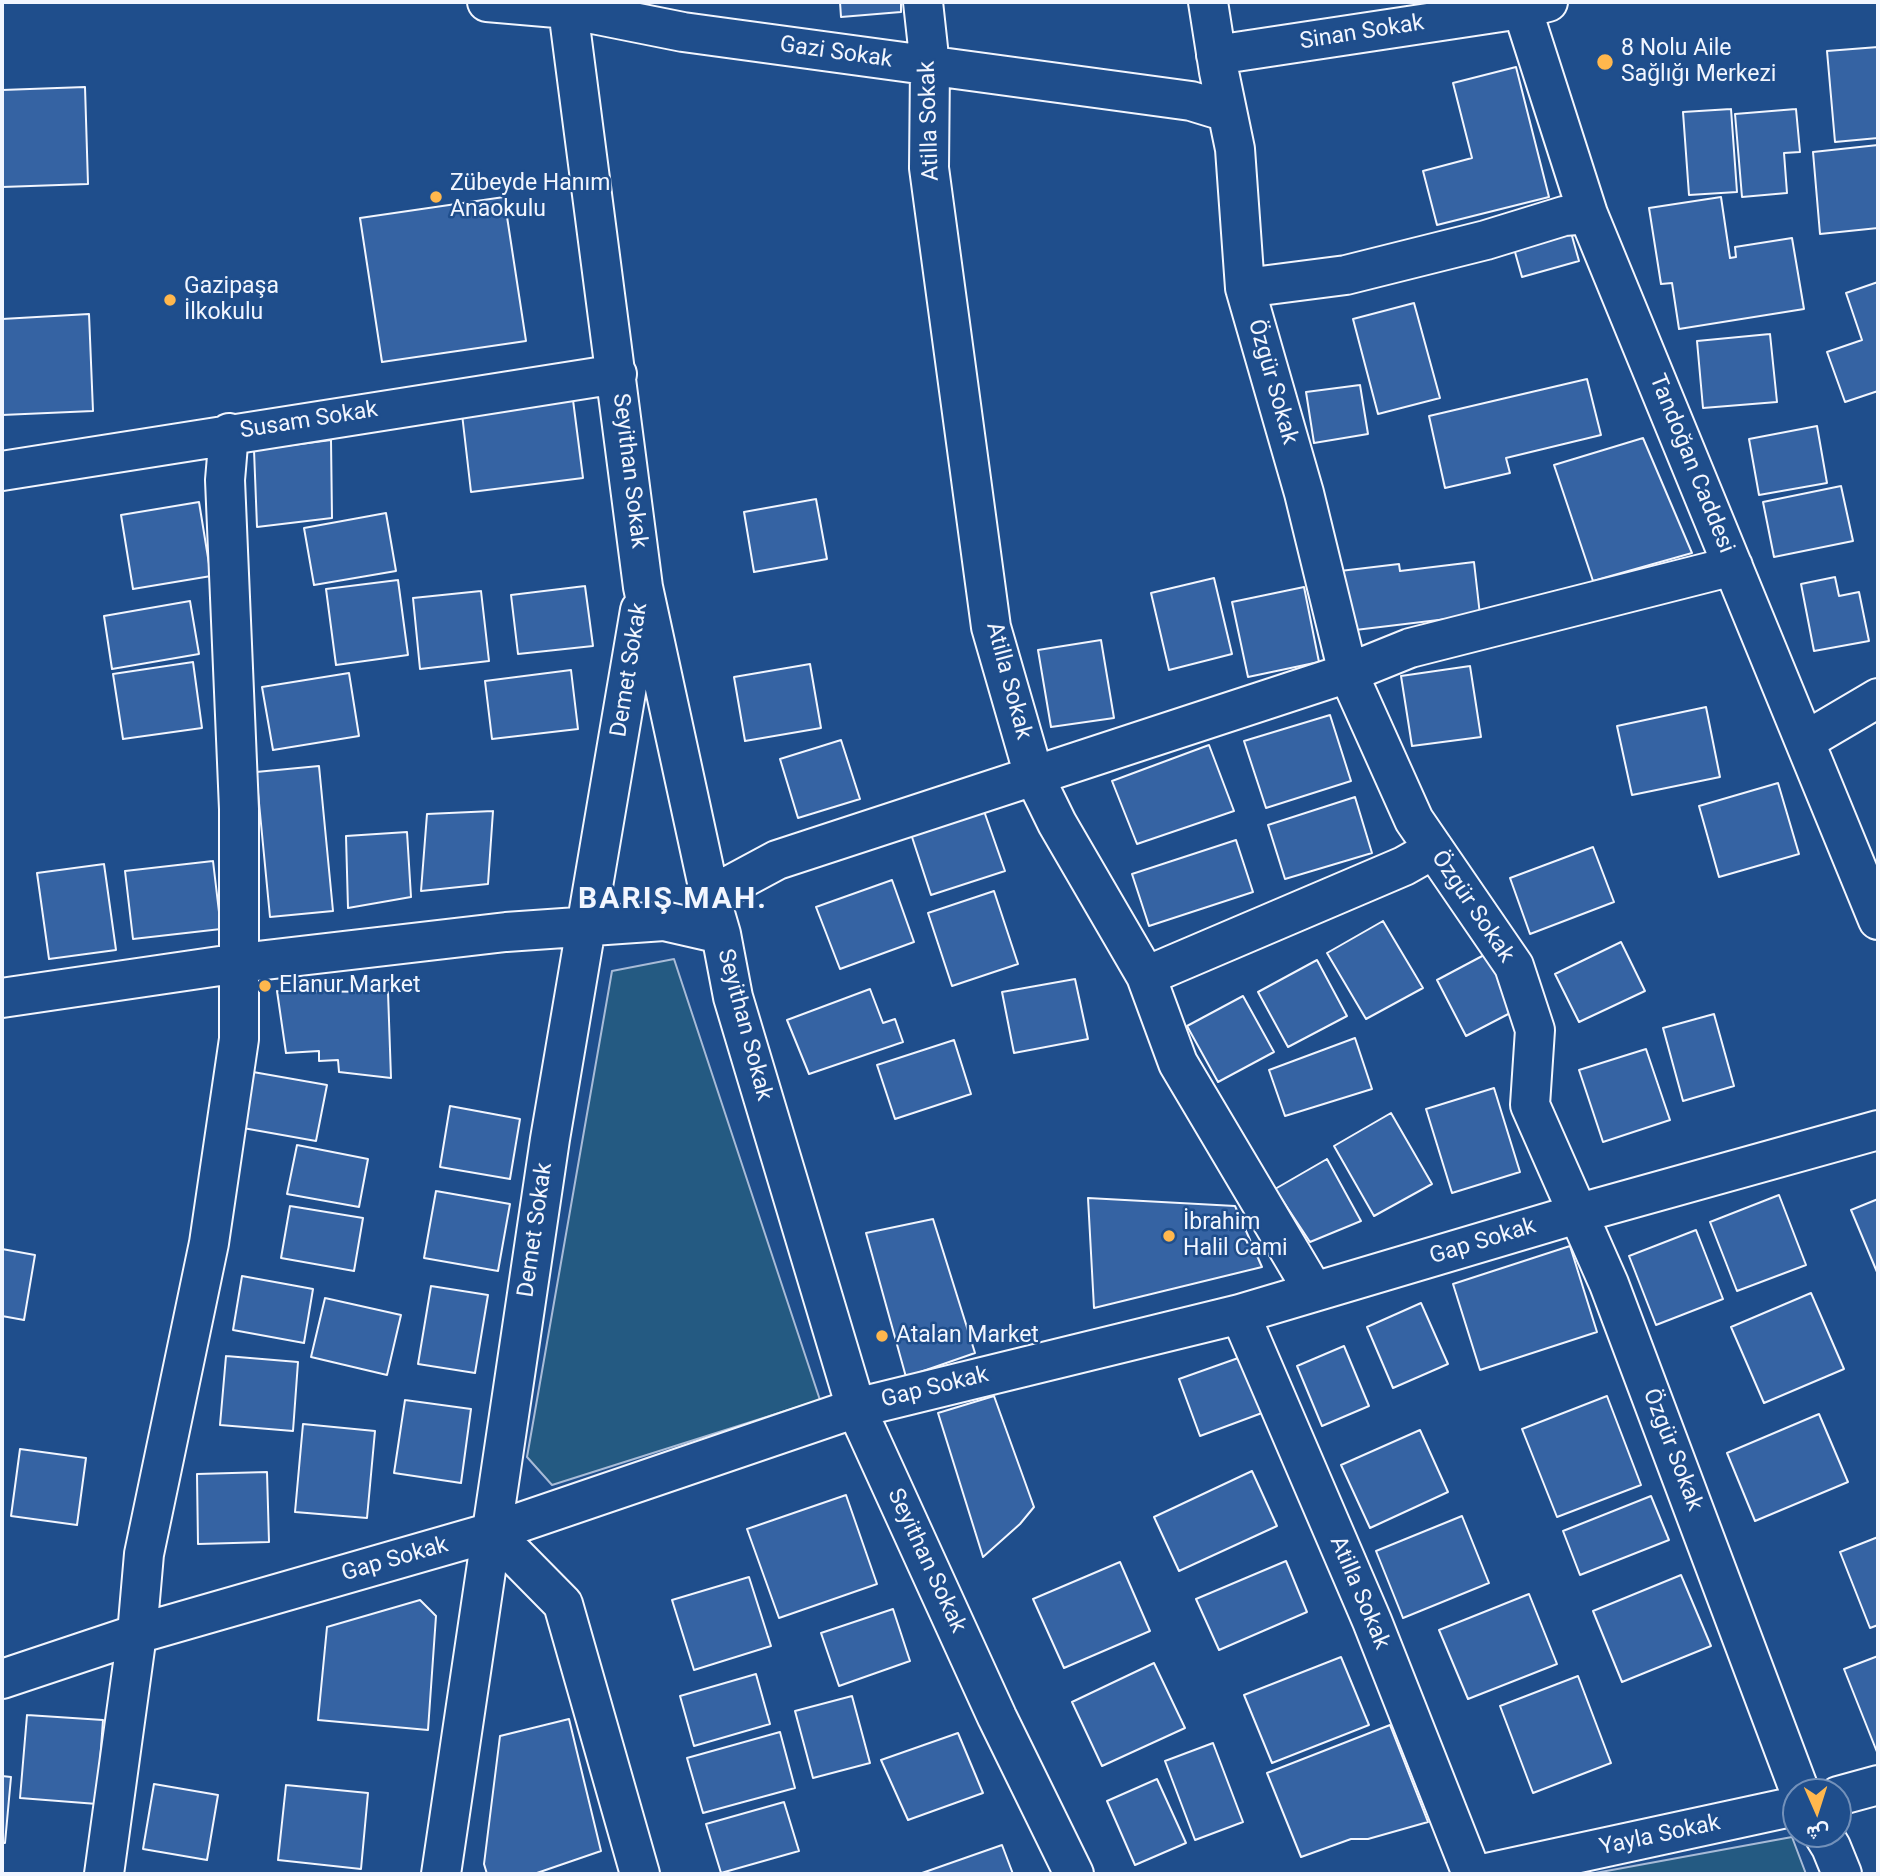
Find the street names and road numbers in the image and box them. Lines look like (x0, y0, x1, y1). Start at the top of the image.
street label: Sinan Sokak (1298, 10, 1426, 56)
street label: Gazi Sokak (778, 31, 894, 75)
street label: Atilla Sokak (914, 61, 946, 181)
street label: Özgür Sokak (1241, 316, 1303, 448)
street label: Tandoğan Caddesi (1642, 370, 1740, 558)
street label: Seyithan Sokak (606, 392, 652, 550)
street label: Susam Sokak (238, 396, 380, 446)
street label: Demet Sokak (606, 601, 654, 739)
street label: Atilla Sokak (979, 620, 1037, 742)
street label: Özgür Sokak (1425, 846, 1519, 968)
street label: Seyithan Sokak (710, 946, 778, 1104)
street label: Demet Sokak (513, 1161, 559, 1299)
street label: Gap Sokak (1427, 1213, 1539, 1271)
street label: Gap Sokak (879, 1361, 991, 1415)
street label: Özgür Sokak (1636, 1385, 1708, 1515)
street label: Seyithan Sokak (881, 1485, 971, 1637)
street label: Gap Sokak (339, 1532, 451, 1588)
street label: Atilla Sokak (1323, 1532, 1395, 1654)
street label: Yayla Sokak (1597, 1810, 1723, 1862)

